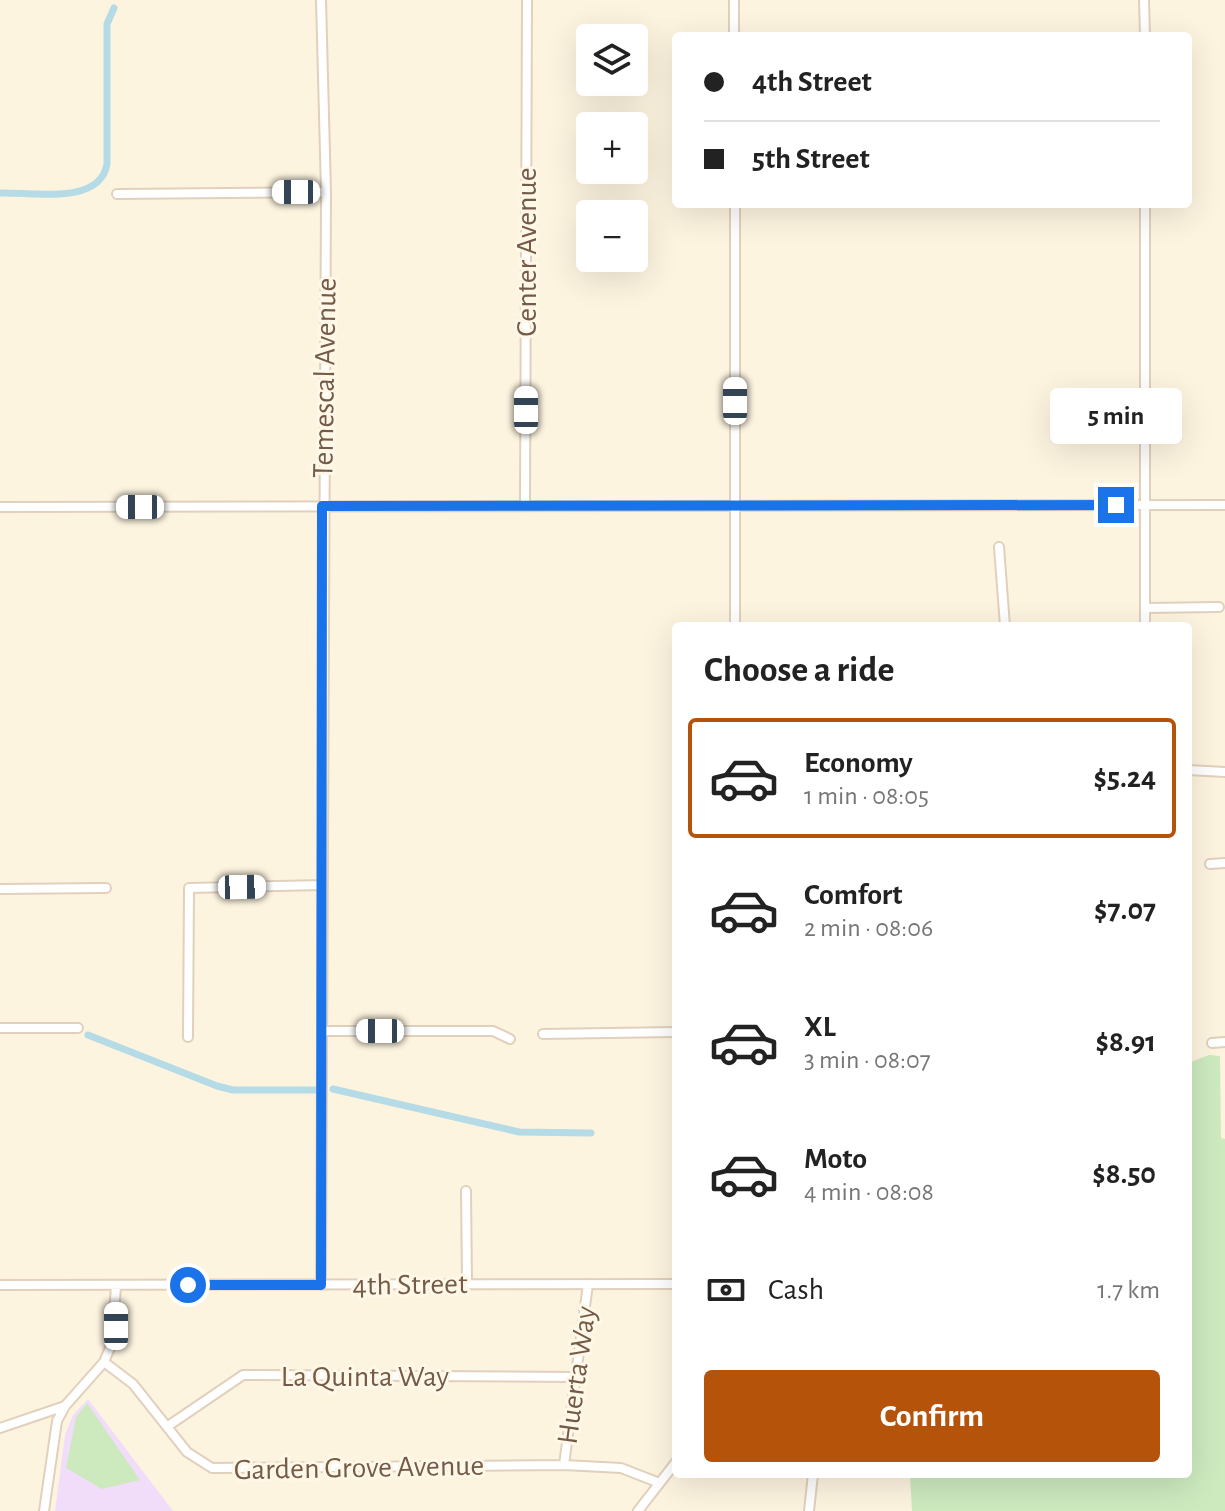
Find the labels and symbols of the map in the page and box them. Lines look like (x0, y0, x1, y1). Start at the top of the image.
street label: Center Avenue (512, 167, 542, 337)
car (272, 180, 320, 204)
street label: Temescal Avenue (308, 278, 342, 478)
car (723, 377, 747, 425)
car (514, 386, 538, 434)
callout: 5 min (1050, 389, 1182, 445)
route end (1098, 487, 1134, 523)
car (116, 495, 164, 519)
car (218, 875, 266, 899)
car (356, 1019, 404, 1043)
route start (170, 1267, 206, 1303)
street label: 4th Street (352, 1269, 468, 1301)
car (104, 1302, 128, 1350)
street label: Huerta Way (552, 1304, 602, 1446)
street label: La Quinta Way (281, 1362, 449, 1392)
street label: Garden Grove Avenue (233, 1451, 485, 1485)

